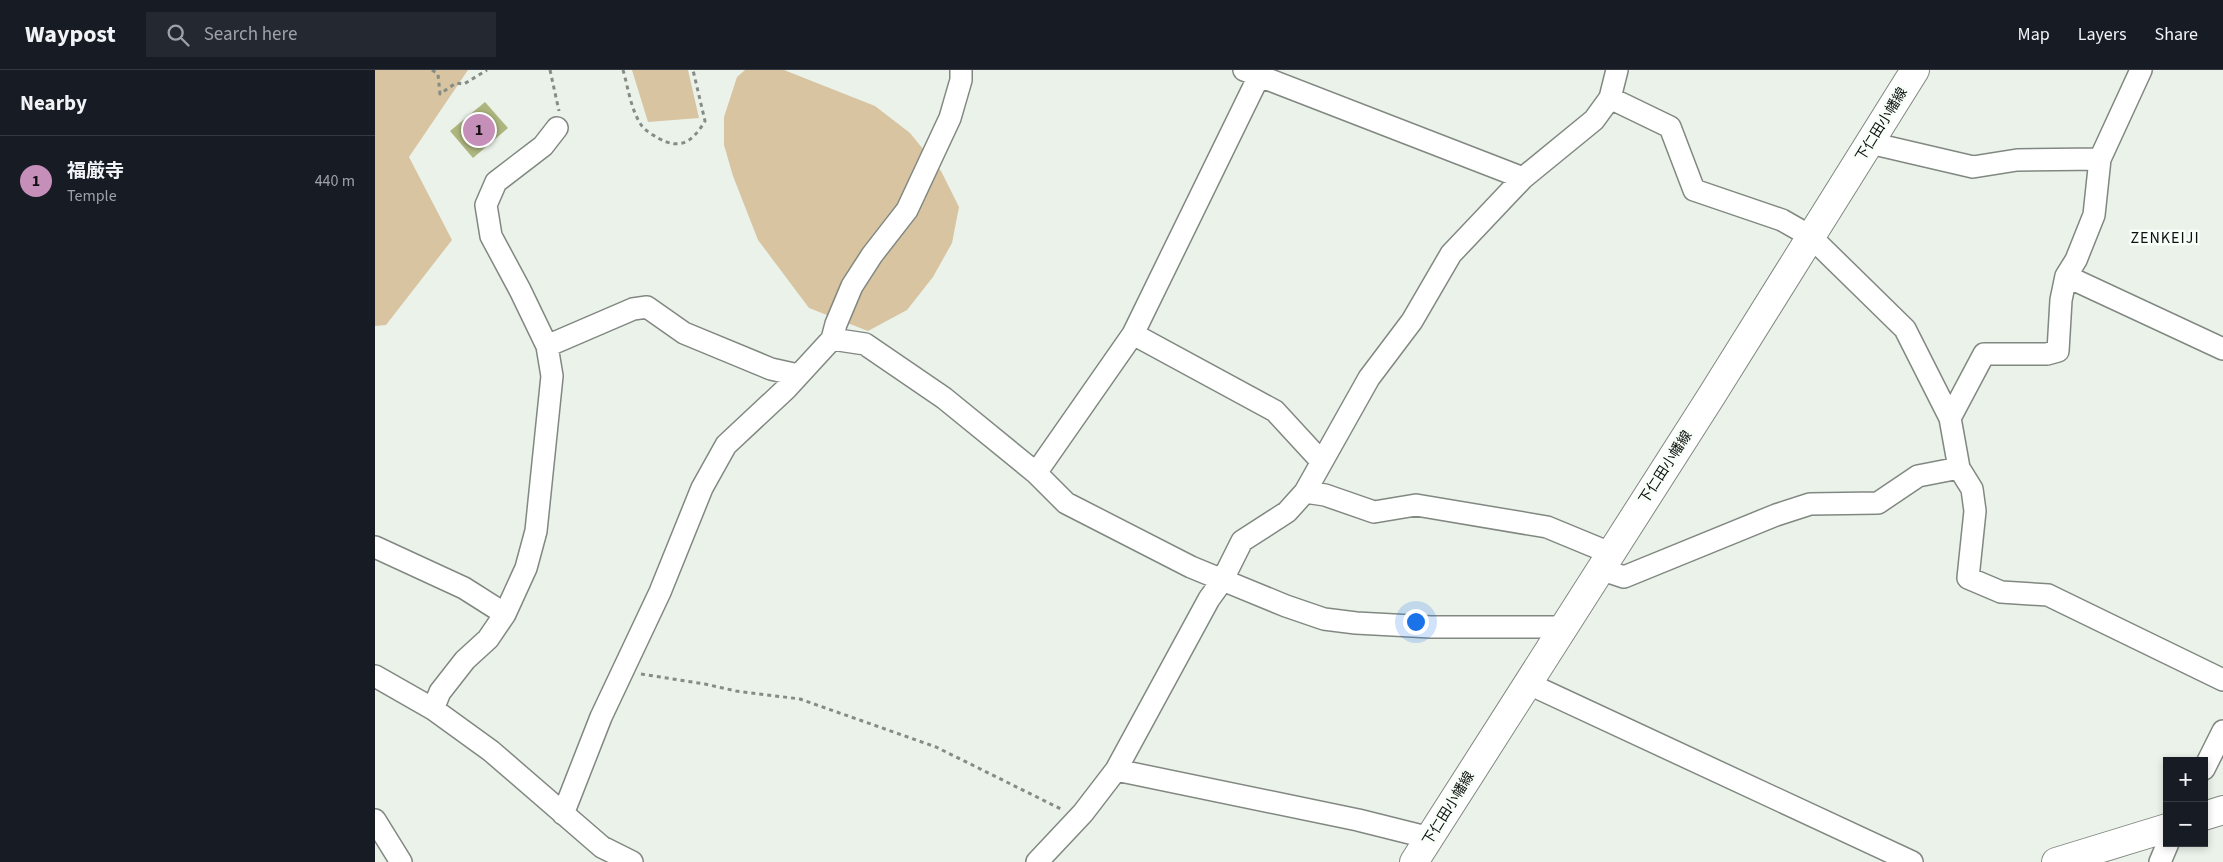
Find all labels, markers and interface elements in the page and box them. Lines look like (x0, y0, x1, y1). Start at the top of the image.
search box (146, 12, 496, 57)
text: Waypost (25, 17, 116, 52)
icon: search (164, 21, 192, 49)
text: Search here (204, 21, 297, 48)
text: Map (2018, 22, 2050, 47)
text: Layers (2078, 22, 2127, 47)
text: Share (2155, 22, 2198, 47)
street label: 下仁田小幡線 (1851, 84, 1913, 165)
text: Nearby (20, 88, 87, 118)
pin: 1 (463, 111, 495, 149)
text: 福厳寺 (67, 158, 124, 185)
text: 1 (32, 170, 40, 192)
text: 440 m (315, 170, 355, 192)
text: Temple (67, 185, 117, 207)
district label: ZENKEIJI (2130, 227, 2200, 249)
street label: 下仁田小幡線 (1635, 427, 1697, 508)
your location (1403, 609, 1429, 635)
map controls (2163, 757, 2208, 847)
button: + (2163, 757, 2208, 802)
street label: 下仁田小幡線 (1418, 768, 1480, 849)
button: − (2163, 802, 2208, 847)

